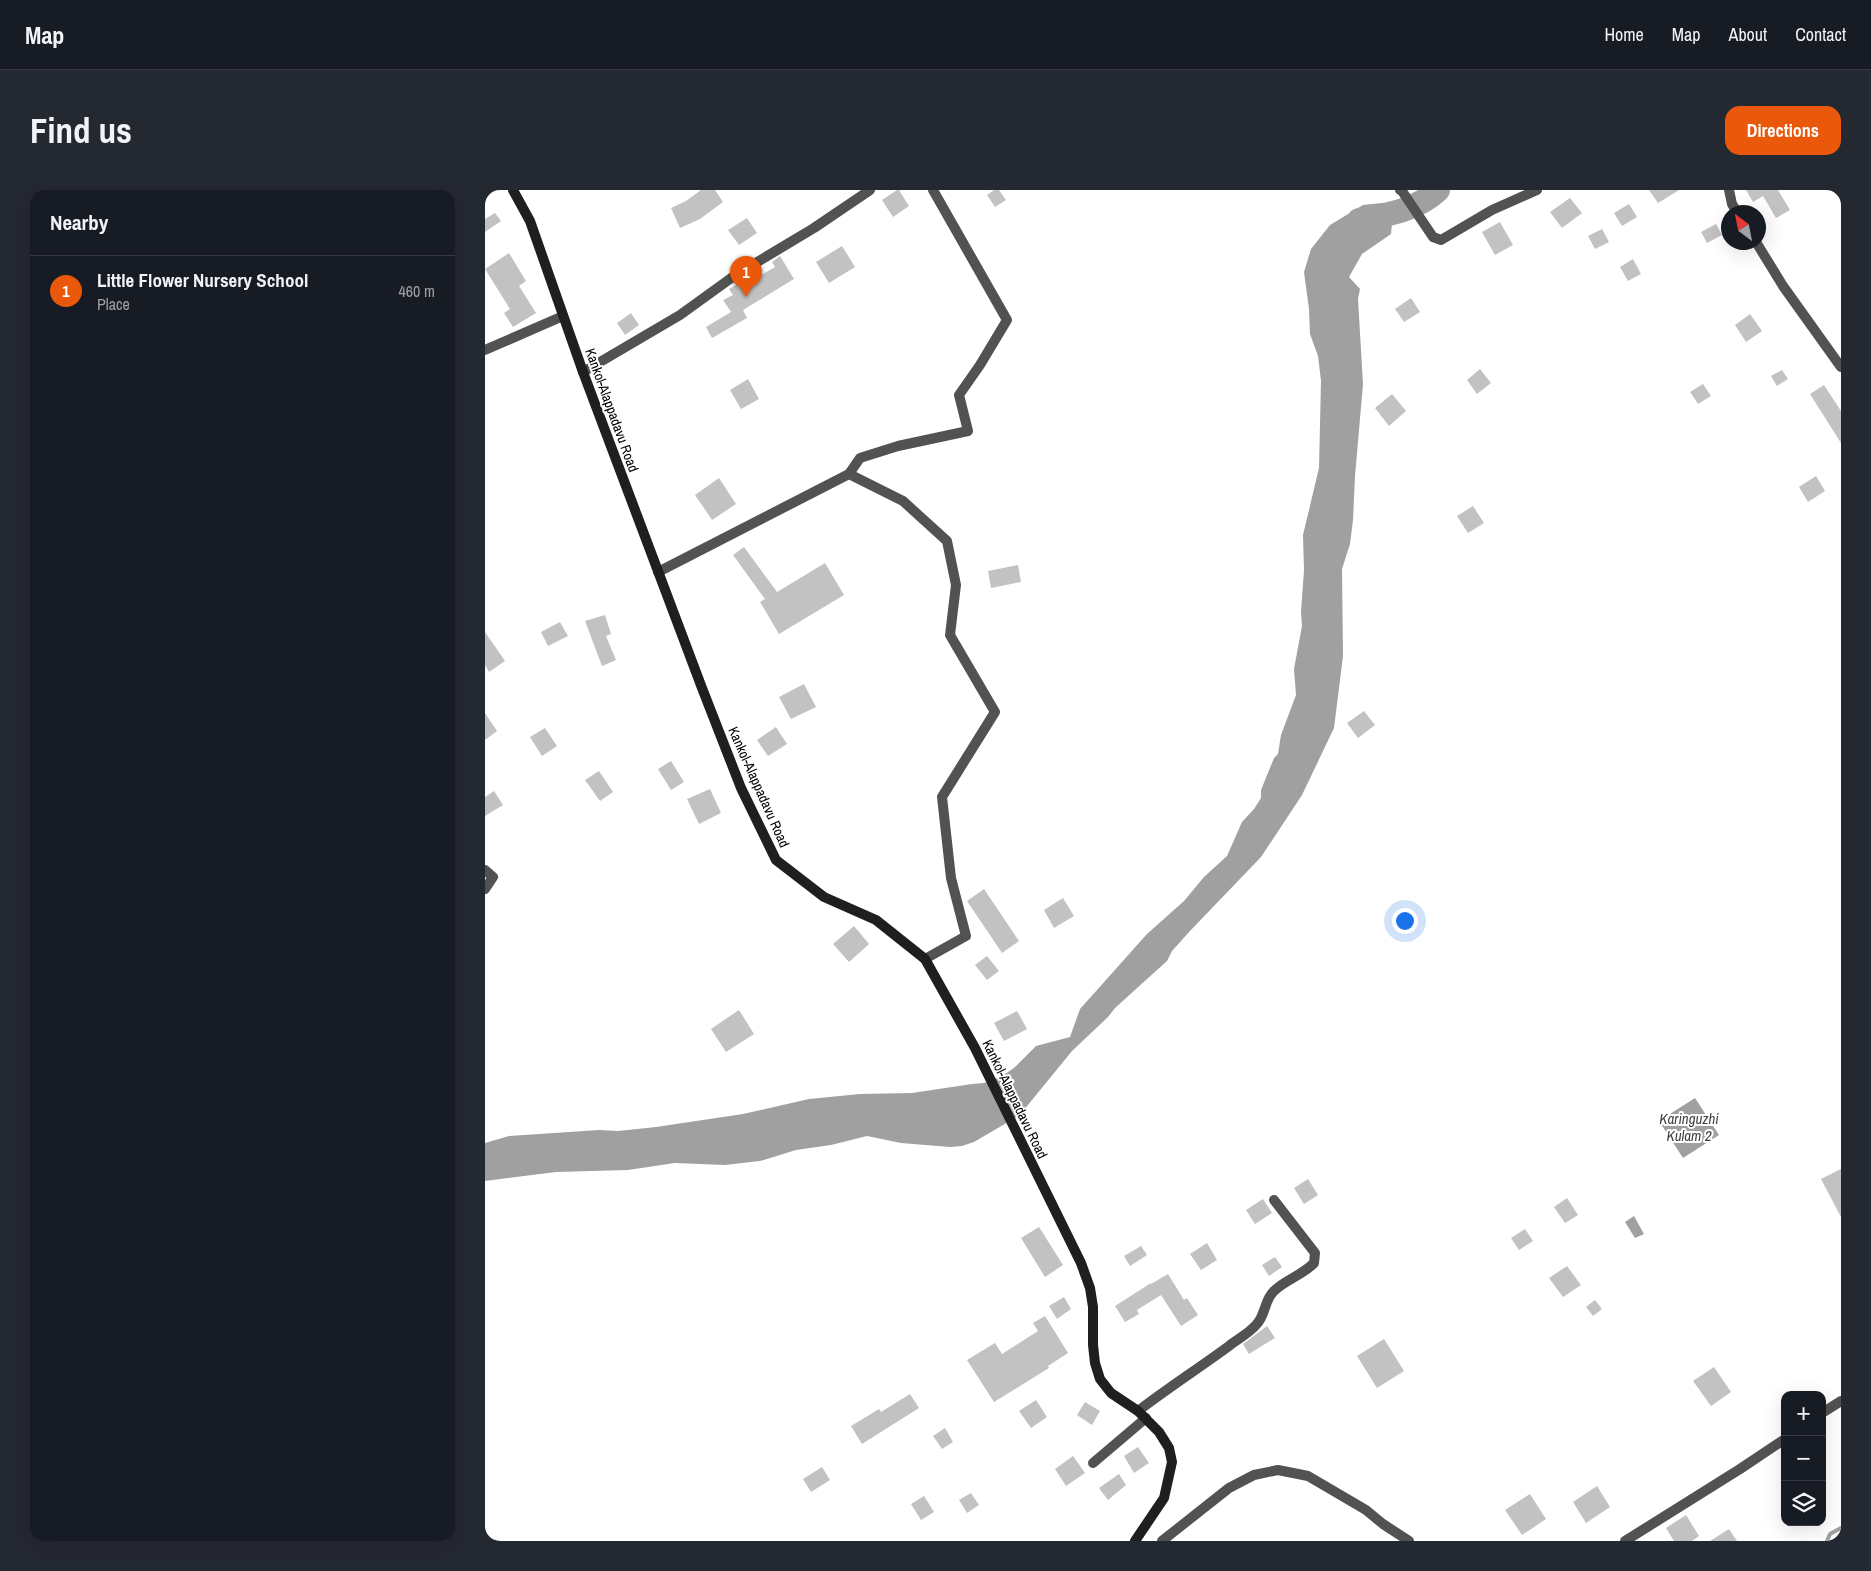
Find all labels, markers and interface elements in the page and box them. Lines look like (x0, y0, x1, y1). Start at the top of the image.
text: Map (25, 19, 64, 51)
text: Home (1604, 22, 1644, 47)
text: Map (1672, 22, 1701, 47)
text: About (1729, 22, 1767, 47)
text: Contact (1795, 22, 1846, 47)
button: Directions (1725, 106, 1841, 155)
text: Find us (30, 107, 132, 154)
north arrow (1721, 205, 1766, 250)
text: Nearby (50, 208, 108, 237)
pin: 1 (730, 256, 762, 297)
text: Little Flower Nursery School (97, 267, 308, 293)
text: 1 (62, 280, 70, 302)
text: 460 m (399, 280, 435, 302)
text: Place (97, 293, 130, 315)
street label: Kankol-Alappadavu Road (581, 346, 643, 474)
street label: Kankol-Alappadavu Road (724, 724, 794, 850)
your location (1392, 908, 1418, 934)
street label: Kankol-Alappadavu Road (978, 1037, 1052, 1161)
water label: Karinguzhi Kulam 2 (1659, 1108, 1719, 1146)
map controls (1781, 1391, 1826, 1526)
button: + (1781, 1391, 1826, 1436)
button: − (1781, 1436, 1826, 1481)
button: layers (1781, 1481, 1826, 1526)

